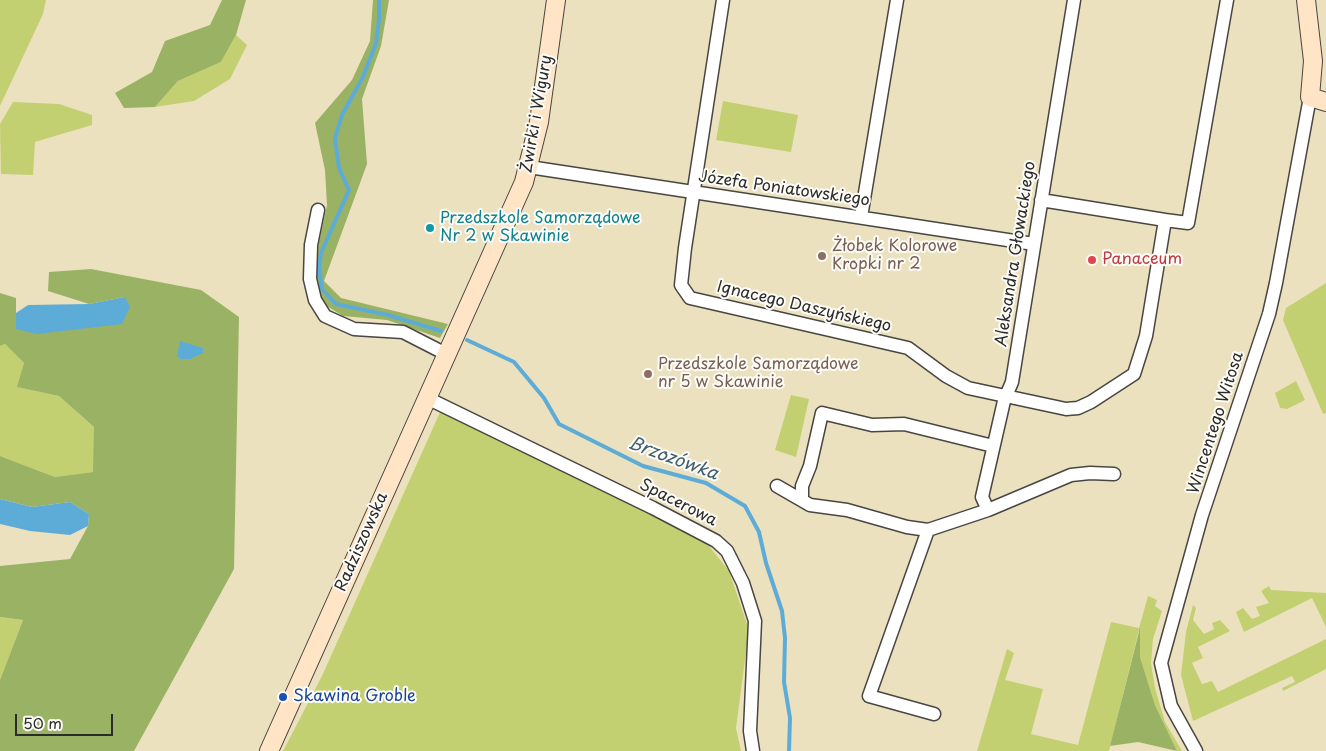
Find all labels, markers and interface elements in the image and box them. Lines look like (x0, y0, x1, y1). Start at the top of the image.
street label: Żwirki i Wigury (517, 54, 557, 174)
street label: Aleksandra Głowackiego (992, 160, 1040, 348)
street label: Józefa Poniatowskiego (697, 167, 871, 211)
place label: Przedszkole Samorządowe Nr 2 w Skawinie (440, 209, 640, 247)
marker: Przedszkole Samorządowe Nr 2 w Skawinie (424, 222, 436, 234)
place label: Żłobek Kolorowe Kropki nr 2 (832, 237, 957, 275)
marker: Żłobek Kolorowe Kropki nr 2 (816, 250, 828, 262)
place label: Panaceum (1102, 250, 1182, 270)
marker: Panaceum (1086, 254, 1098, 266)
street label: Ignacego Daszyńskiego (715, 278, 893, 336)
street label: Wincentego Witosa (1184, 349, 1248, 497)
place label: Przedszkole Samorządowe nr 5 w Skawinie (658, 355, 858, 393)
marker: Przedszkole Samorządowe nr 5 w Skawinie (642, 368, 654, 380)
water label: Brzozówka (625, 433, 721, 485)
street label: Spacerowa (636, 475, 720, 531)
street label: Radziszowska (332, 489, 392, 595)
place label: Skawina Groble (293, 687, 416, 707)
marker: Skawina Groble (277, 691, 289, 703)
scale bar (18, 704, 115, 736)
text: 50 m (23, 711, 62, 734)

